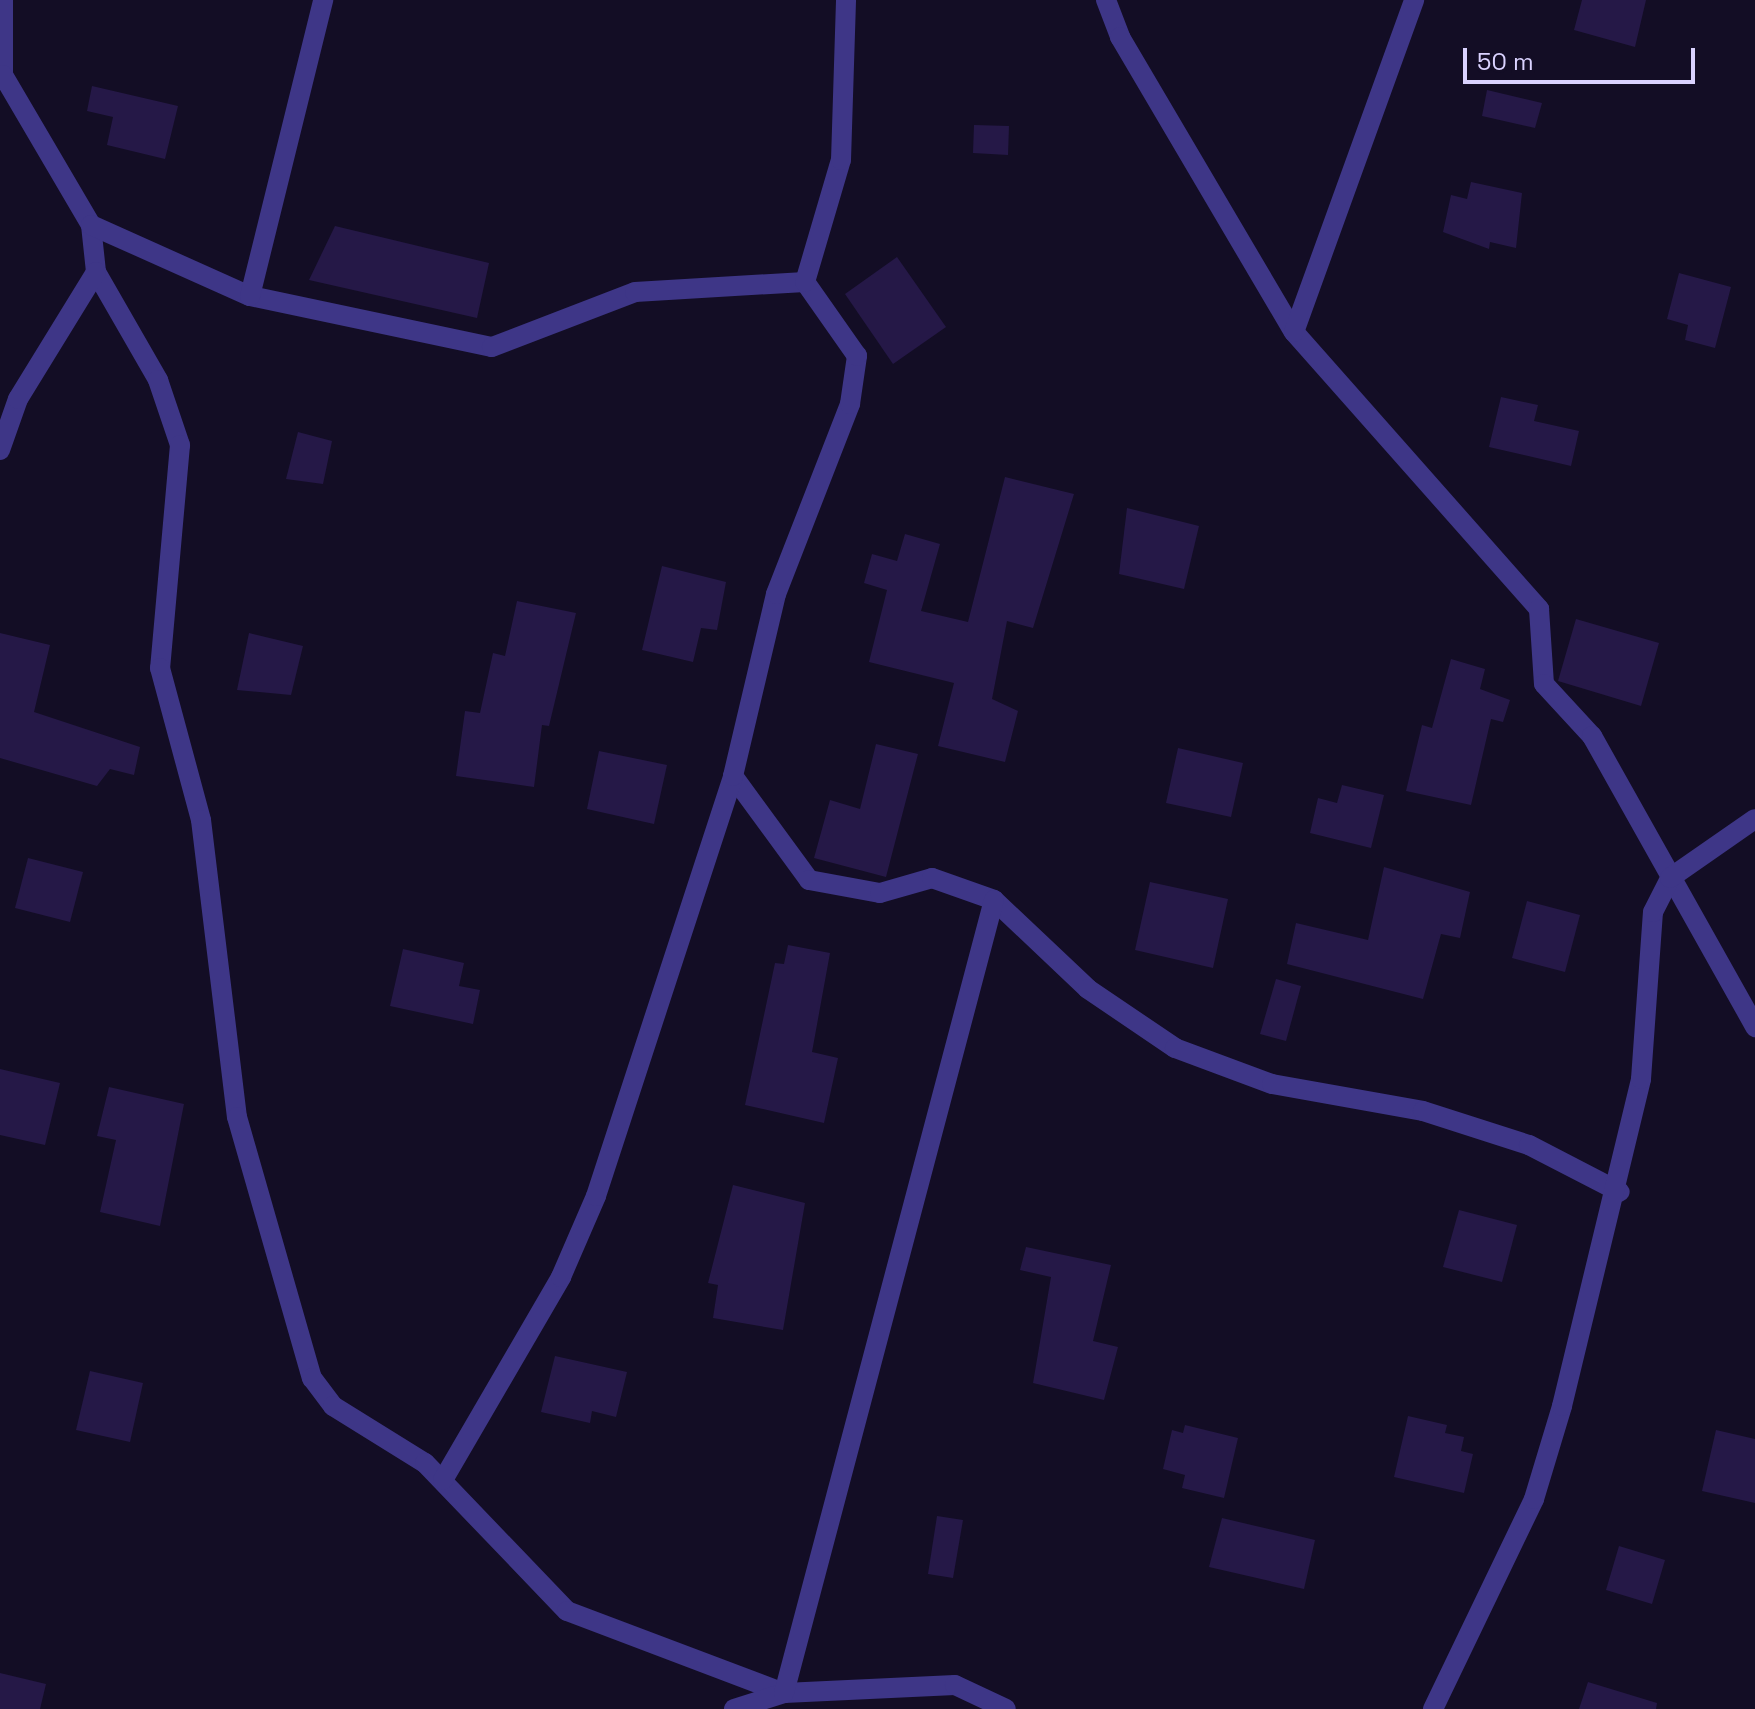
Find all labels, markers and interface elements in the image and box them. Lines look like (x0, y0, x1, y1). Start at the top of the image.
scale bar (1467, 32, 1699, 82)
text: 50 m (1477, 46, 1534, 77)

